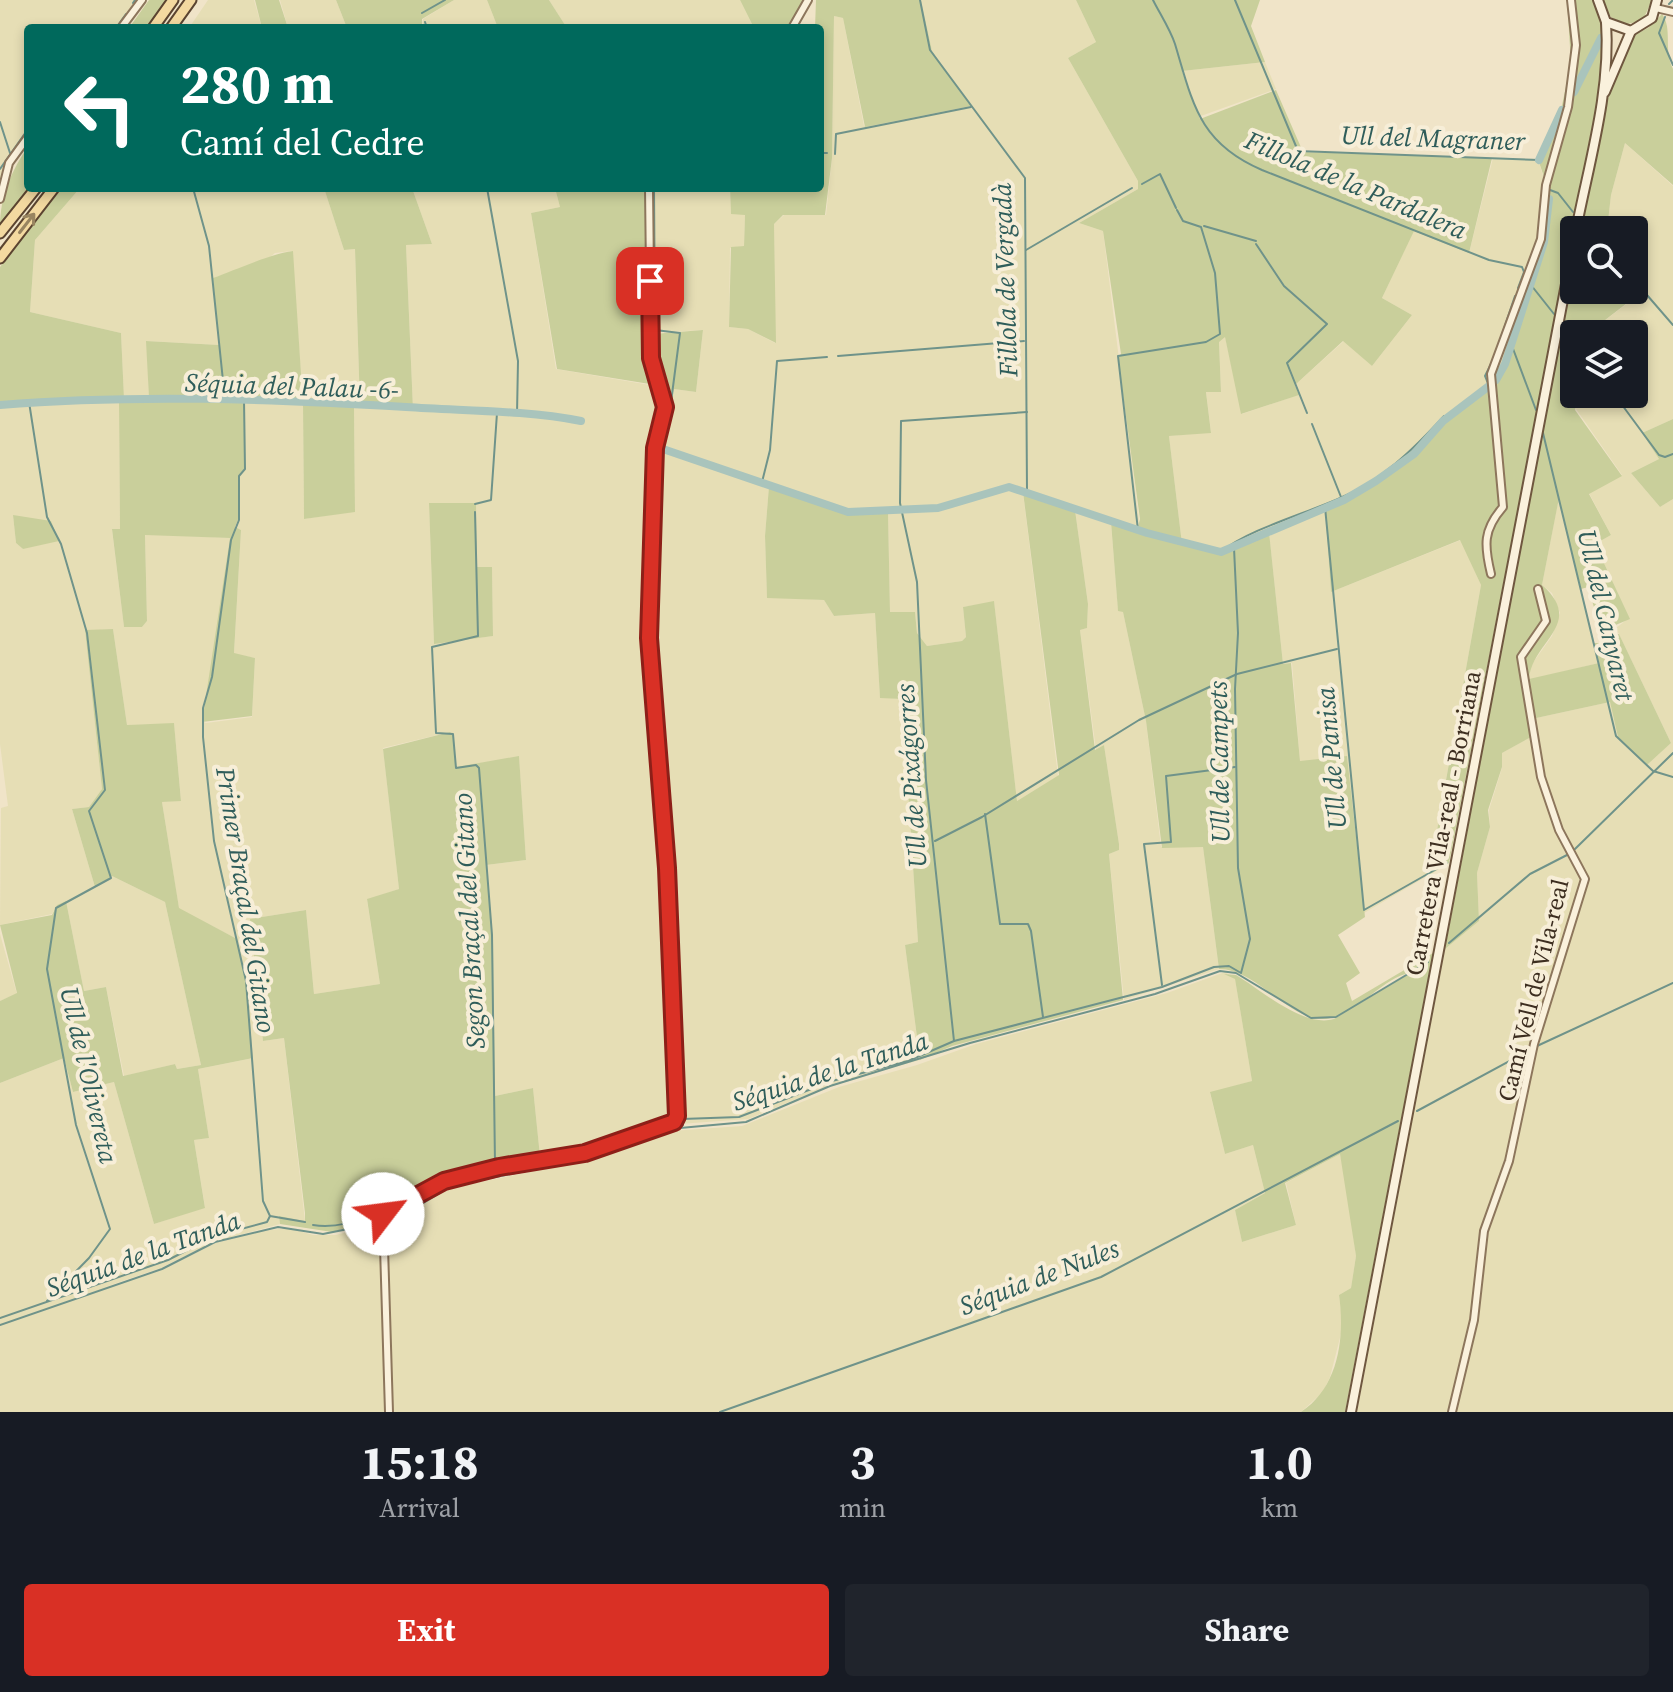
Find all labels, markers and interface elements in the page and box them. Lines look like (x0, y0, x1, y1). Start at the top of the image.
text: 280 m (180, 45, 334, 122)
icon: left (48, 56, 152, 160)
water label: Ull del Magraner (1340, 117, 1526, 159)
text: Camí del Cedre (180, 118, 425, 167)
water label: Fillola de la Pardalera (1239, 122, 1473, 248)
water label: Fillola de Vergadà (984, 182, 1026, 379)
one-way arrow (19, 213, 36, 234)
map controls (1560, 216, 1648, 408)
button: search (1560, 216, 1648, 304)
pin (616, 247, 684, 315)
icon: arrive (628, 259, 672, 303)
button: layers (1560, 320, 1648, 408)
water label: Séquia del Palau -6- (184, 364, 400, 408)
water label: Ull del Canyaret (1569, 526, 1643, 705)
street label: Carretera Vila-real - Borriana (1397, 667, 1489, 978)
water label: Ull de Campets (1200, 680, 1238, 843)
water label: Ull de Pixágorres (887, 682, 935, 869)
water label: Ull de Panisa (1307, 685, 1355, 831)
water label: Primer Braçal del Gitano (207, 763, 285, 1036)
water label: Segon Braçal del Gitano (444, 792, 494, 1050)
street label: Camí Vell de Vila-real (1489, 875, 1577, 1105)
water label: Ull de l'Olivereta (51, 983, 127, 1167)
water label: Séquia de la Tanda (727, 1022, 933, 1120)
position arrow (341, 1172, 425, 1256)
water label: Séquia de la Tanda (41, 1202, 245, 1306)
water label: Séquia de Nules (954, 1230, 1124, 1324)
text: 15:18 (360, 1429, 479, 1495)
text: 3 (849, 1429, 876, 1495)
text: 1.0 (1246, 1429, 1313, 1495)
text: Arrival (379, 1490, 460, 1526)
text: min (839, 1490, 886, 1526)
text: km (1261, 1490, 1298, 1526)
button: Exit (24, 1584, 829, 1676)
button: Share (845, 1584, 1649, 1676)

